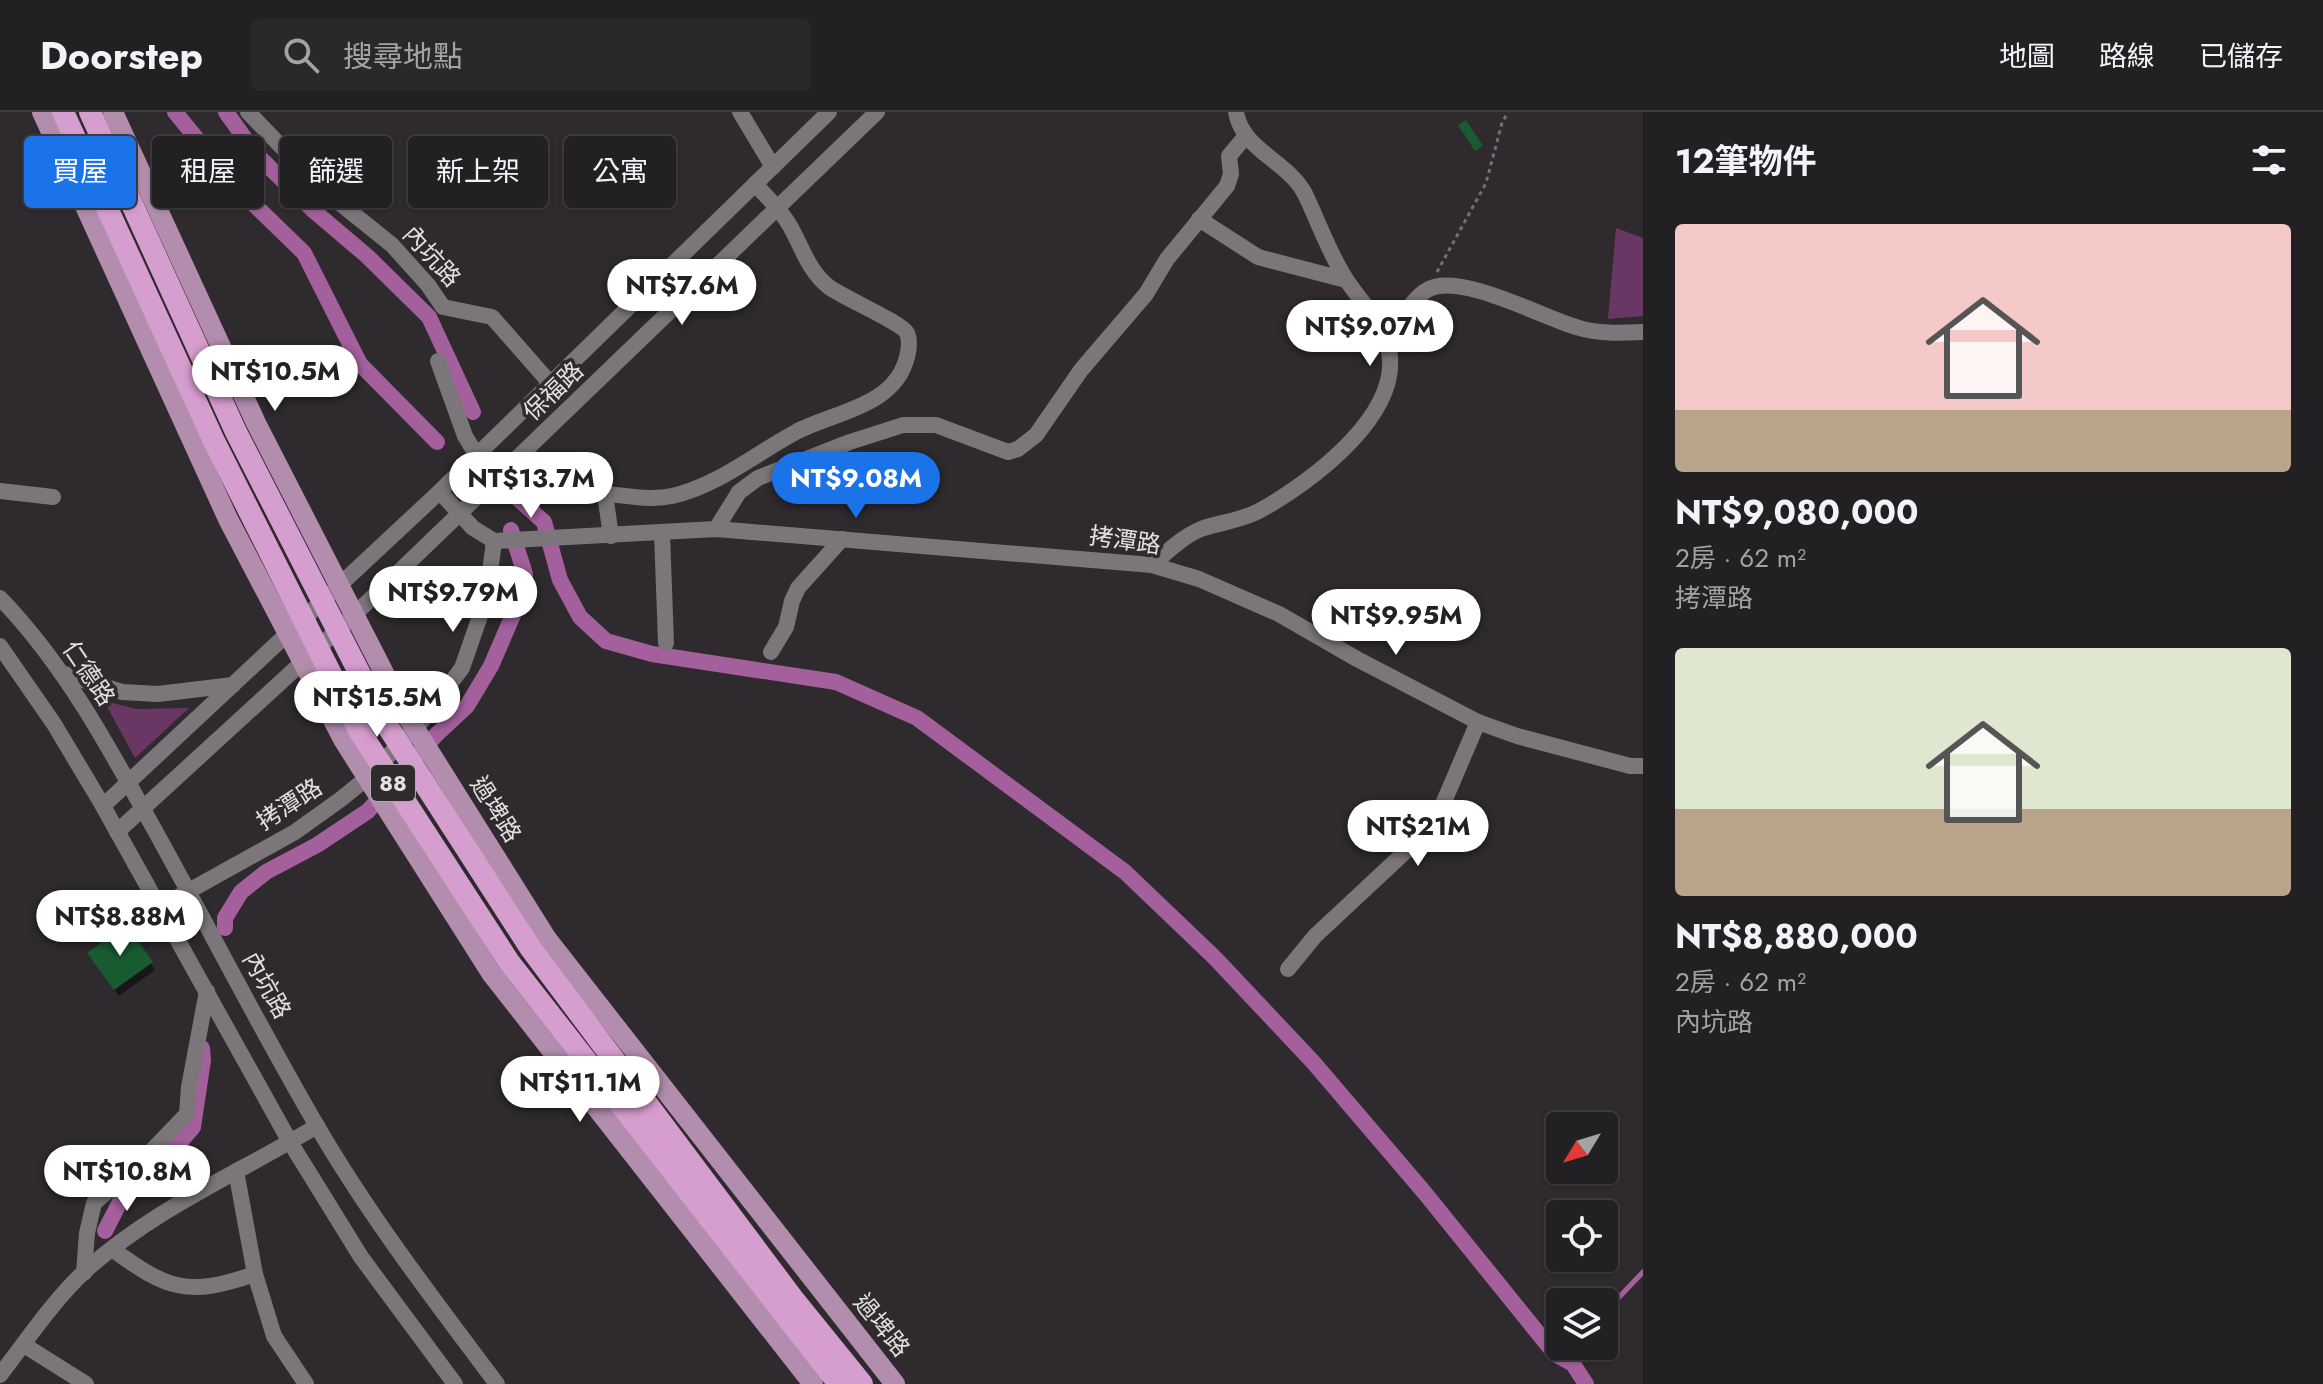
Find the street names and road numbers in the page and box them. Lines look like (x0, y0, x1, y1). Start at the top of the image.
street label: 內坑路 (395, 218, 469, 294)
street label: 保福路 (515, 353, 591, 429)
street label: 拷潭路 (1087, 518, 1163, 562)
street label: 仁德路 (54, 633, 124, 713)
road number: 88 (371, 765, 415, 801)
street label: 過埤路 (462, 769, 530, 849)
street label: 拷潭路 (249, 770, 329, 838)
street label: 內坑路 (234, 945, 300, 1025)
street label: 過埤路 (846, 1286, 918, 1364)

